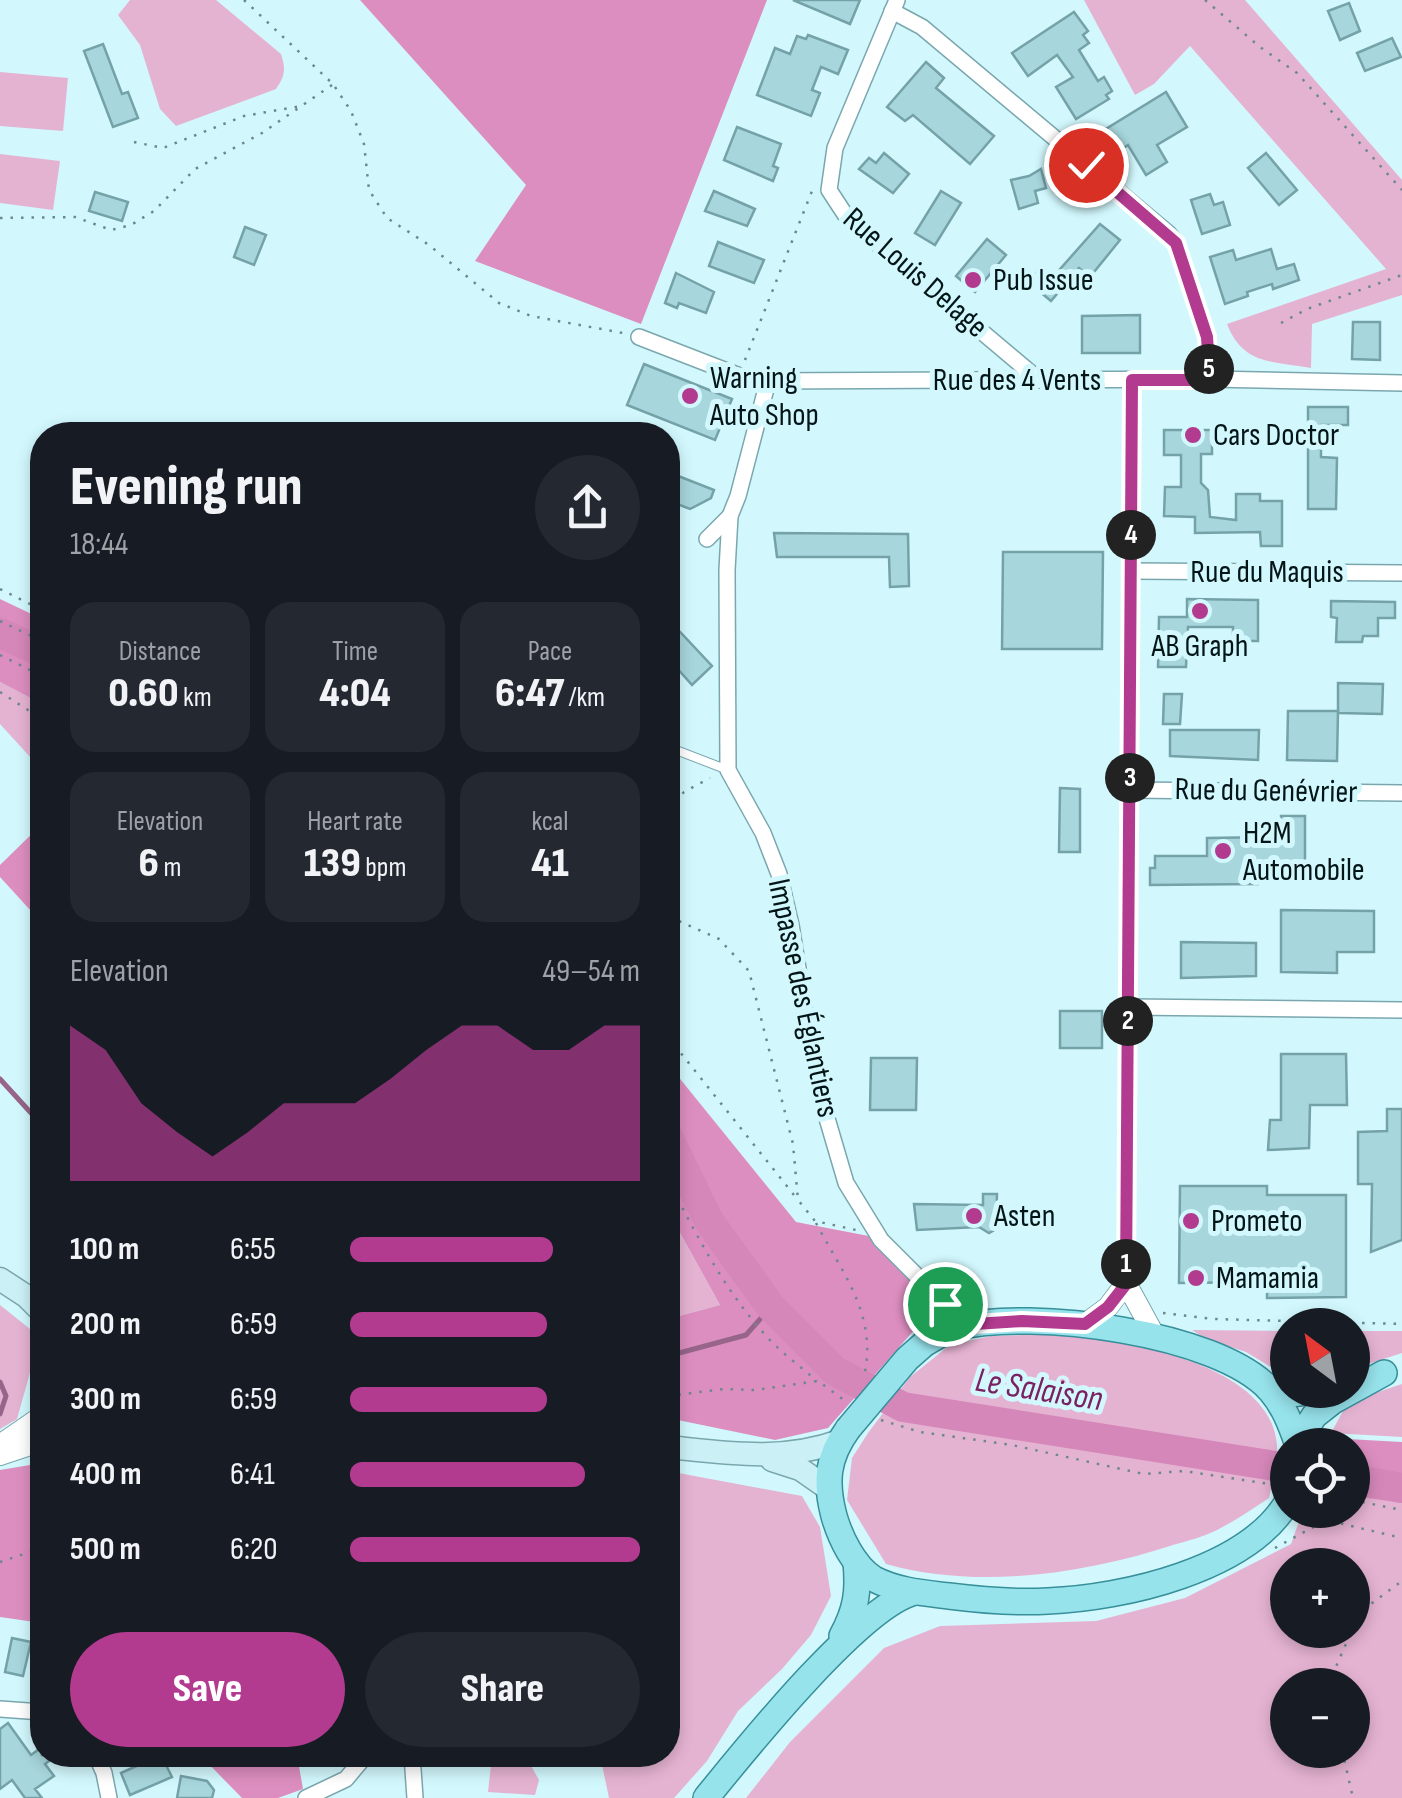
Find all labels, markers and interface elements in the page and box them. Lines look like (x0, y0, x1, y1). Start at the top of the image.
pin (1044, 123, 1129, 208)
icon: check (1059, 138, 1114, 193)
street label: Rue Louis Delage (835, 200, 995, 346)
place label: Pub Issue (993, 261, 1094, 300)
marker: Pub Issue (962, 269, 984, 291)
pin: 5 (1184, 344, 1234, 394)
text: 5 (1203, 352, 1215, 385)
place label: Warning Auto Shop (709, 359, 819, 435)
street label: Rue des 4 Vents (933, 361, 1101, 400)
marker: Warning Auto Shop (679, 385, 701, 407)
place label: Cars Doctor (1213, 416, 1339, 455)
marker: Cars Doctor (1182, 424, 1204, 446)
text: Evening run (70, 454, 303, 521)
button: share (535, 455, 640, 560)
pin: 4 (1106, 510, 1156, 560)
text: 4 (1124, 518, 1138, 551)
text: 18:44 (70, 525, 128, 564)
street label: Rue du Maquis (1190, 553, 1344, 592)
marker: AB Graph (1189, 600, 1211, 622)
place label: AB Graph (1151, 627, 1249, 666)
text: Distance (119, 635, 201, 668)
text: Time (332, 635, 378, 668)
text: Pace (528, 635, 572, 668)
text: 0.60 (108, 668, 179, 719)
text: 4:04 (319, 668, 391, 719)
text: 6:47 (495, 668, 564, 719)
text: km (179, 681, 212, 714)
text: /km (564, 681, 605, 714)
pin: 3 (1105, 753, 1155, 803)
text: 3 (1124, 761, 1136, 794)
street label: Rue du Genévrier (1174, 770, 1358, 812)
text: Elevation (117, 805, 203, 838)
text: Heart rate (307, 805, 403, 838)
text: kcal (531, 805, 569, 838)
place label: H2M Automobile (1242, 814, 1365, 890)
text: 6 (139, 838, 159, 889)
text: 139 (304, 838, 361, 889)
text: 41 (531, 838, 569, 889)
marker: H2M Automobile (1212, 840, 1234, 862)
text: m (159, 851, 181, 884)
text: bpm (361, 851, 406, 884)
street label: Impasse des Églantiers (759, 875, 847, 1121)
text: Elevation (70, 952, 169, 991)
text: 49–54 m (543, 952, 640, 991)
pin: 2 (1103, 996, 1153, 1046)
text: 2 (1122, 1004, 1134, 1037)
place label: Asten (993, 1197, 1055, 1236)
place label: Prometo (1211, 1202, 1303, 1241)
marker: Asten (963, 1205, 985, 1227)
marker: Prometo (1180, 1210, 1202, 1232)
text: 100 m (70, 1230, 139, 1269)
text: 6:55 (230, 1230, 276, 1269)
pin: 1 (1101, 1239, 1151, 1289)
text: 1 (1121, 1247, 1131, 1280)
place label: Mamamia (1216, 1259, 1319, 1298)
pin (903, 1262, 988, 1347)
marker: Mamamia (1185, 1267, 1207, 1289)
icon: arrive (918, 1277, 973, 1332)
text: 200 m (70, 1305, 141, 1344)
text: 6:59 (230, 1305, 277, 1344)
north arrow (1270, 1308, 1370, 1408)
map controls (1270, 1308, 1370, 1768)
water label: Le Salaison (972, 1359, 1106, 1421)
text: 300 m (70, 1380, 141, 1419)
text: 6:59 (230, 1380, 277, 1419)
button: locate (1270, 1428, 1370, 1528)
text: 400 m (70, 1455, 142, 1494)
text: 6:41 (230, 1455, 275, 1494)
text: 500 m (70, 1530, 141, 1569)
text: 6:20 (230, 1530, 278, 1569)
button: + (1270, 1548, 1370, 1648)
button: Save (70, 1632, 345, 1747)
button: Share (365, 1632, 640, 1747)
button: − (1270, 1668, 1370, 1768)

